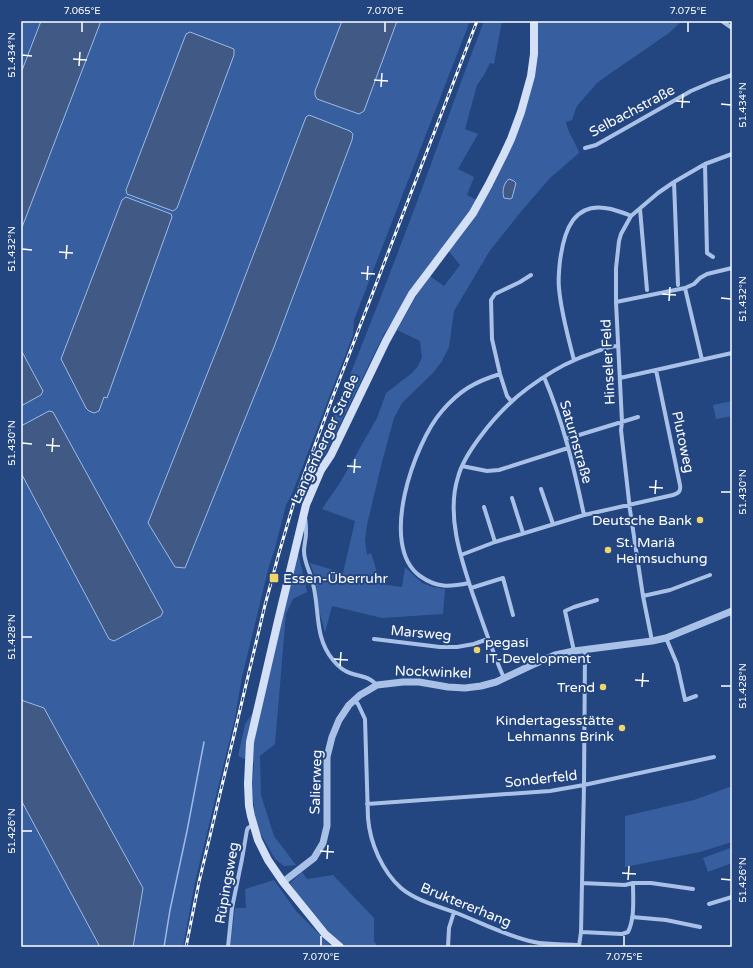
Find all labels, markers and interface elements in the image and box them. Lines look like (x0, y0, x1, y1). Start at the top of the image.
text: 7.065°E (63, 5, 101, 17)
text: 7.070°E (366, 5, 404, 17)
text: 7.075°E (669, 5, 707, 17)
text: 51.434°N (6, 32, 18, 78)
street label: Selbachstraße (586, 81, 678, 141)
text: 51.434°N (737, 82, 749, 128)
text: 51.432°N (6, 226, 18, 272)
text: 51.432°N (737, 276, 749, 322)
street label: Hinseler Feld (597, 319, 619, 405)
street label: Langenberger Straße (288, 372, 362, 506)
street label: Saturnstraße (556, 398, 596, 486)
street label: Plutoweg (668, 410, 698, 474)
text: 51.430°N (6, 420, 18, 466)
text: 51.430°N (737, 469, 749, 515)
place label: Deutsche Bank (592, 512, 692, 529)
marker: Deutsche Bank (695, 515, 705, 525)
place label: St. Mariä Heimsuchung (616, 534, 708, 567)
marker: St. Mariä Heimsuchung (603, 545, 613, 555)
place label: Essen-Überruhr (283, 570, 388, 587)
marker: Essen-Überruhr (268, 572, 280, 584)
text: 51.428°N (6, 614, 18, 660)
street label: Marsweg (390, 622, 452, 644)
place label: pegasi IT-Development (485, 634, 592, 667)
marker: pegasi IT-Development (472, 645, 482, 655)
street label: Nockwinkel (394, 662, 472, 682)
text: 51.428°N (737, 663, 749, 709)
place label: Trend (557, 679, 595, 696)
marker: Trend (598, 682, 608, 692)
place label: Kindertagesstätte Lehmanns Brink (496, 712, 614, 745)
marker: Kindertagesstätte Lehmanns Brink (617, 723, 627, 733)
street label: Salierweg (306, 749, 326, 815)
street label: Sonderfeld (504, 767, 578, 791)
text: 51.426°N (6, 808, 18, 854)
street label: Rüpingsweg (211, 841, 243, 925)
text: 51.426°N (737, 857, 749, 903)
street label: Bruktererhang (418, 879, 514, 931)
text: 7.070°E (302, 951, 340, 963)
text: 7.075°E (605, 951, 643, 963)

